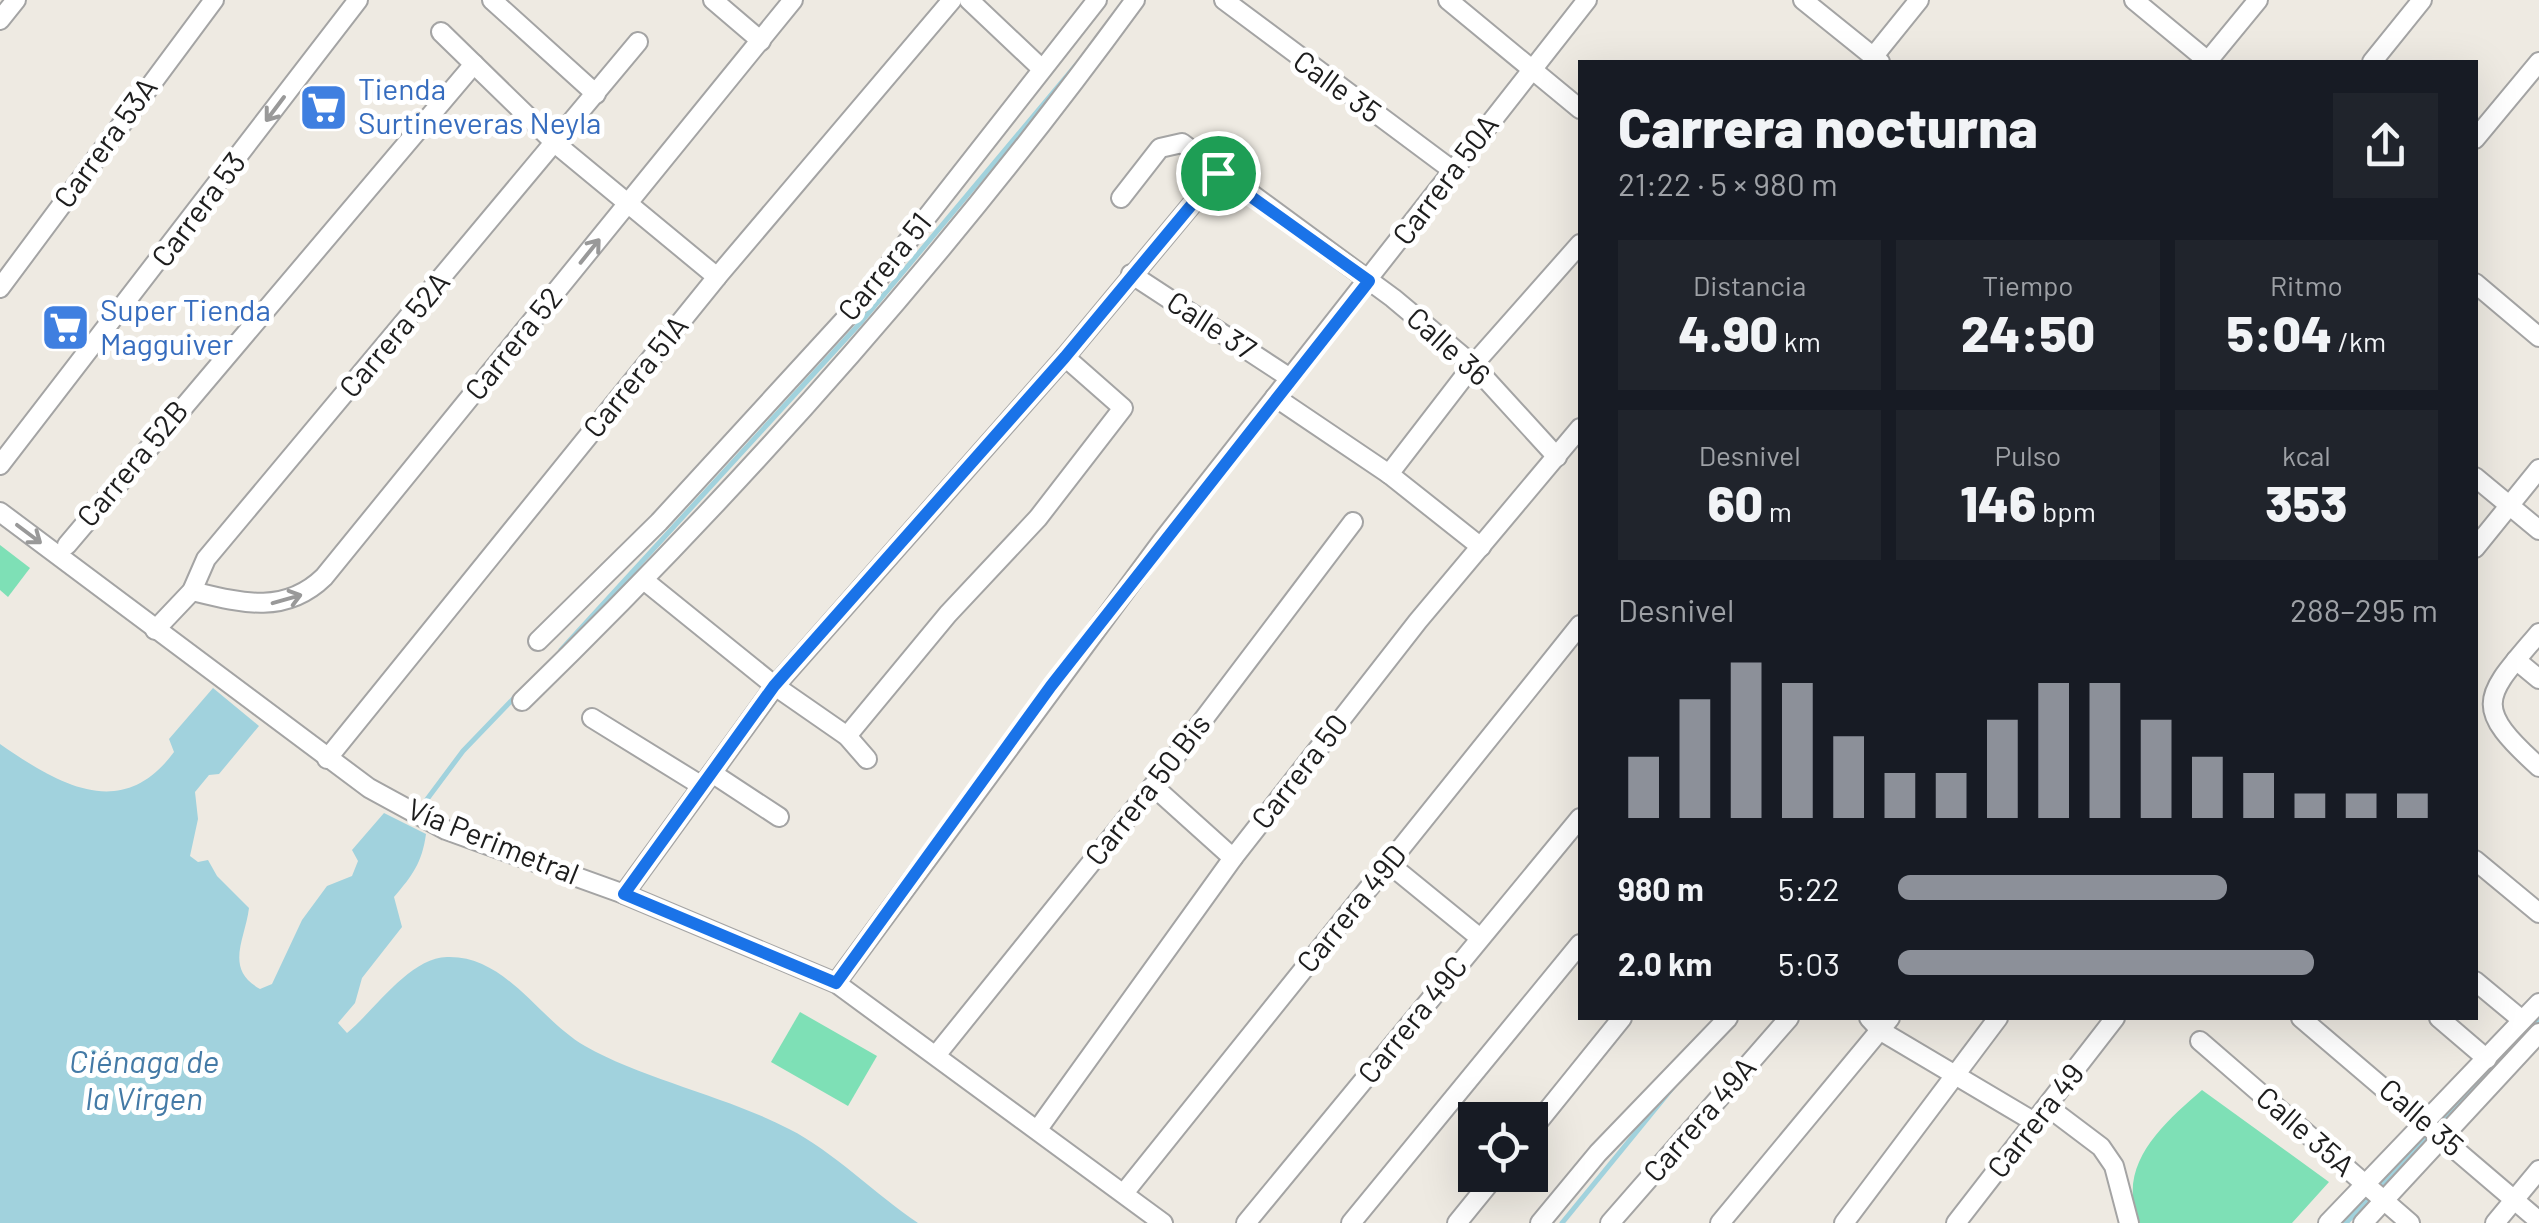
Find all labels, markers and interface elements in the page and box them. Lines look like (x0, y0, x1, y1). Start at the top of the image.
street label: Calle 35 (1287, 41, 1389, 129)
street label: Carrera 53A (45, 70, 164, 214)
place label: Tienda Surtineveras Neyla (358, 70, 601, 140)
supermarket icon: Tienda Surtineveras Neyla (297, 81, 349, 133)
text: Carrera nocturna (1618, 93, 2038, 159)
button: share (2333, 93, 2438, 198)
one-way arrow (265, 95, 286, 122)
street label: Carrera 50A (1384, 107, 1505, 251)
pin (1176, 131, 1261, 216)
street label: Carrera 53 (143, 144, 252, 273)
icon: arrive (1191, 146, 1246, 201)
text: 21:22 · 5 × 980 m (1618, 164, 1838, 202)
street label: Carrera 51 (829, 205, 938, 327)
one-way arrow (579, 238, 601, 264)
street label: Carrera 52A (331, 264, 456, 404)
text: Distancia (1693, 268, 1806, 302)
text: Tiempo (1982, 268, 2074, 302)
text: Ritmo (2270, 268, 2343, 302)
street label: Carrera 52 (456, 279, 569, 406)
street label: Calle 37 (1161, 282, 1263, 366)
place label: Super Tienda Magguiver (100, 291, 271, 361)
street label: Calle 36 (1400, 299, 1499, 392)
supermarket icon: Super Tienda Magguiver (39, 302, 91, 354)
text: 4.90 (1678, 302, 1778, 362)
text: 24:50 (1961, 302, 2095, 362)
text: 5:04 (2226, 302, 2332, 362)
street label: Carrera 51A (574, 307, 695, 444)
text: km (1778, 324, 1821, 358)
text: /km (2332, 324, 2386, 358)
street label: Carrera 52B (68, 392, 195, 533)
text: Desnivel (1699, 438, 1801, 472)
text: Pulso (1995, 438, 2061, 472)
text: kcal (2282, 438, 2331, 472)
text: 60 (1707, 472, 1763, 532)
text: 146 (1960, 472, 2036, 532)
text: 353 (2265, 472, 2347, 532)
text: m (1763, 494, 1792, 528)
text: bpm (2036, 494, 2096, 528)
one-way arrow (15, 523, 42, 544)
one-way arrow (271, 589, 303, 607)
text: Desnivel (1618, 590, 1734, 628)
text: 288–295 m (2290, 590, 2438, 628)
street label: Carrera 50 Bis (1076, 706, 1217, 872)
street label: Carrera 50 (1243, 706, 1354, 835)
street label: Vía Perimetral (403, 789, 585, 891)
street label: Carrera 49D (1288, 837, 1413, 979)
text: 980 m (1618, 869, 1704, 907)
text: 5:22 (1778, 869, 1840, 907)
text: 2.0 km (1618, 944, 1712, 982)
text: 5:03 (1778, 944, 1840, 982)
street label: Carrera 49C (1349, 948, 1474, 1090)
water label: Ciénaga de la Virgen (69, 1041, 219, 1116)
street label: Carrera 49A (1635, 1049, 1762, 1188)
street label: Carrera 49 (1979, 1055, 2090, 1184)
street label: Calle 35 (2373, 1070, 2472, 1163)
street label: Calle 35A (2250, 1078, 2363, 1183)
map controls (1458, 1102, 1548, 1192)
button: locate (1458, 1102, 1548, 1192)

